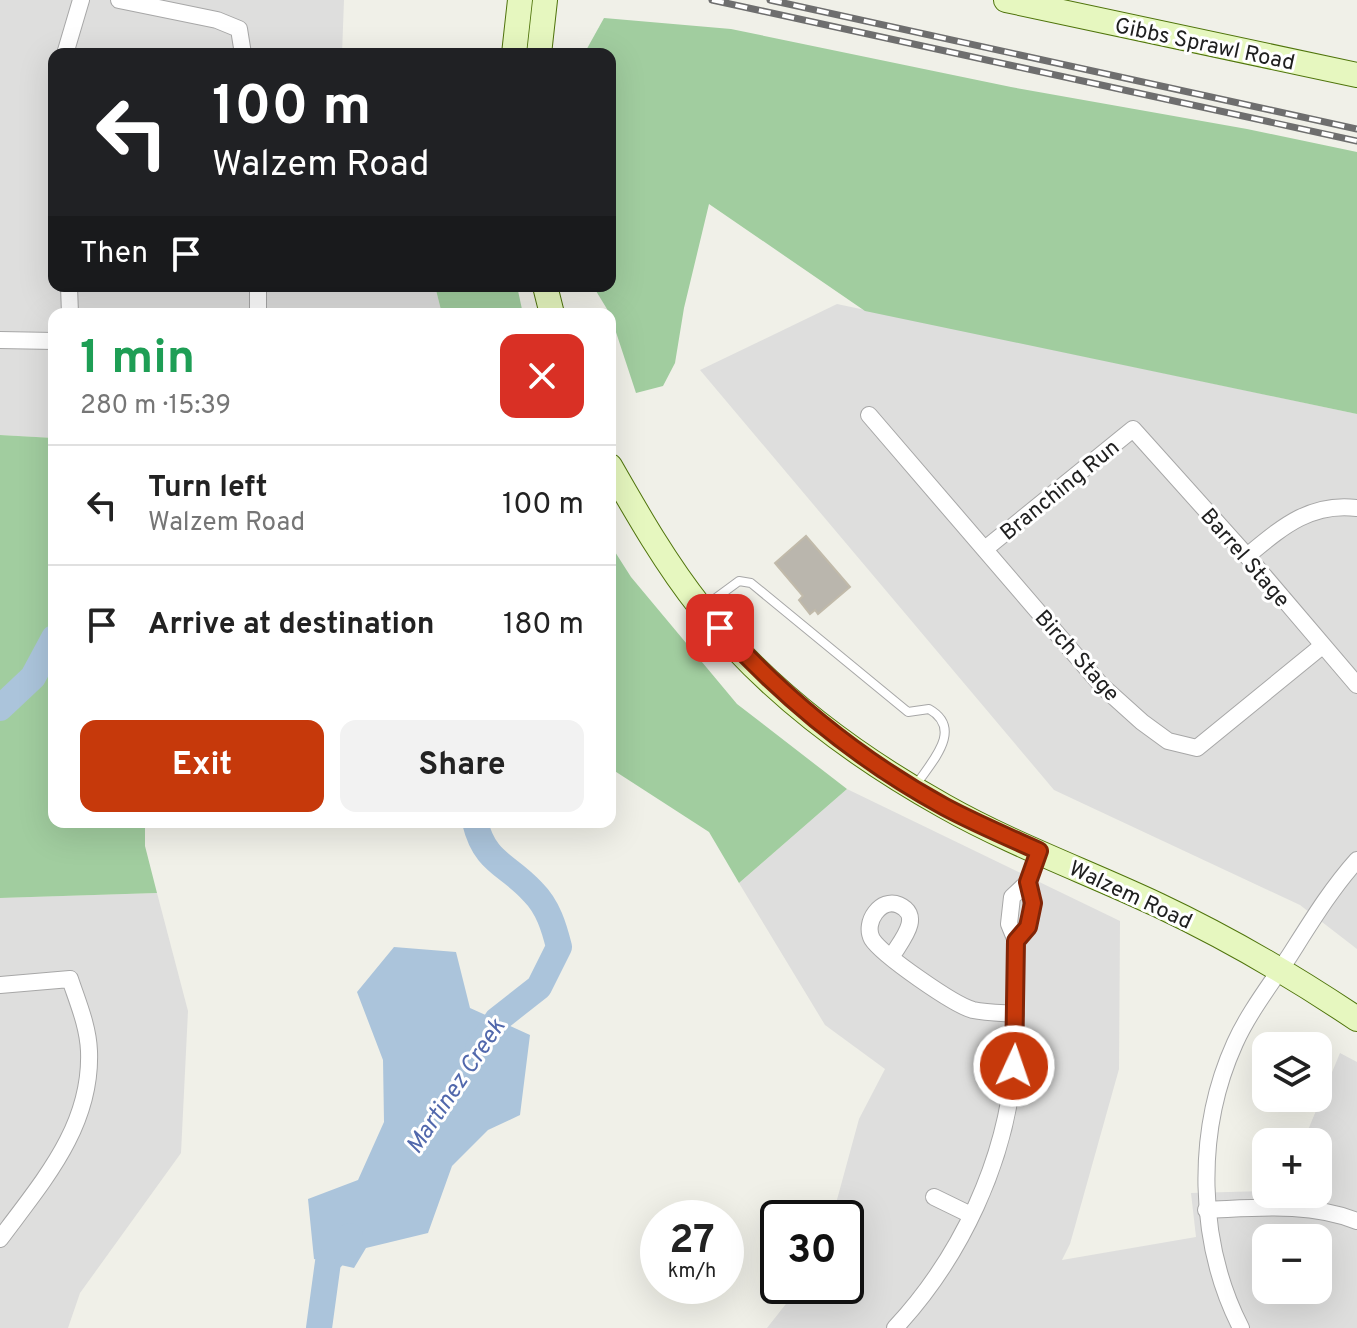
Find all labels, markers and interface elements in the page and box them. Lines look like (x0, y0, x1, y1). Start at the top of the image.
street label: Gibbs Sprawl Road (1112, 13, 1297, 78)
text: 100 m (212, 74, 371, 144)
icon: left (80, 80, 184, 184)
text: Walzem Road (212, 143, 430, 189)
icon: arrive (164, 232, 208, 276)
text: Then (80, 236, 148, 273)
text: 1 min (80, 330, 195, 390)
button: close (500, 334, 584, 418)
text: 280 m · 15:39 (80, 390, 231, 423)
street label: Branching Run (995, 435, 1126, 547)
text: Turn left (148, 470, 268, 507)
icon: left (80, 483, 124, 527)
text: 100 m (502, 487, 584, 524)
street label: Barrel Stage (1194, 503, 1295, 614)
text: Walzem Road (148, 507, 305, 540)
pin (686, 594, 754, 662)
icon: arrive (80, 603, 124, 647)
street label: Birch Stage (1028, 605, 1124, 708)
icon: arrive (698, 606, 742, 650)
text: Arrive at destination (148, 607, 434, 644)
text: 180 m (503, 607, 584, 644)
button: Exit (80, 720, 324, 812)
button: Share (340, 720, 584, 812)
street label: Walzem Road (1064, 856, 1196, 937)
water label: Martinez Creek (400, 1013, 513, 1160)
position arrow (972, 1024, 1056, 1108)
map controls (1252, 1032, 1332, 1304)
button: layers (1252, 1032, 1332, 1112)
button: + (1252, 1128, 1332, 1208)
speed limit sign: 30 (760, 1200, 864, 1304)
text: 27 (669, 1217, 715, 1267)
button: − (1252, 1224, 1332, 1304)
text: km/h (668, 1259, 716, 1285)

